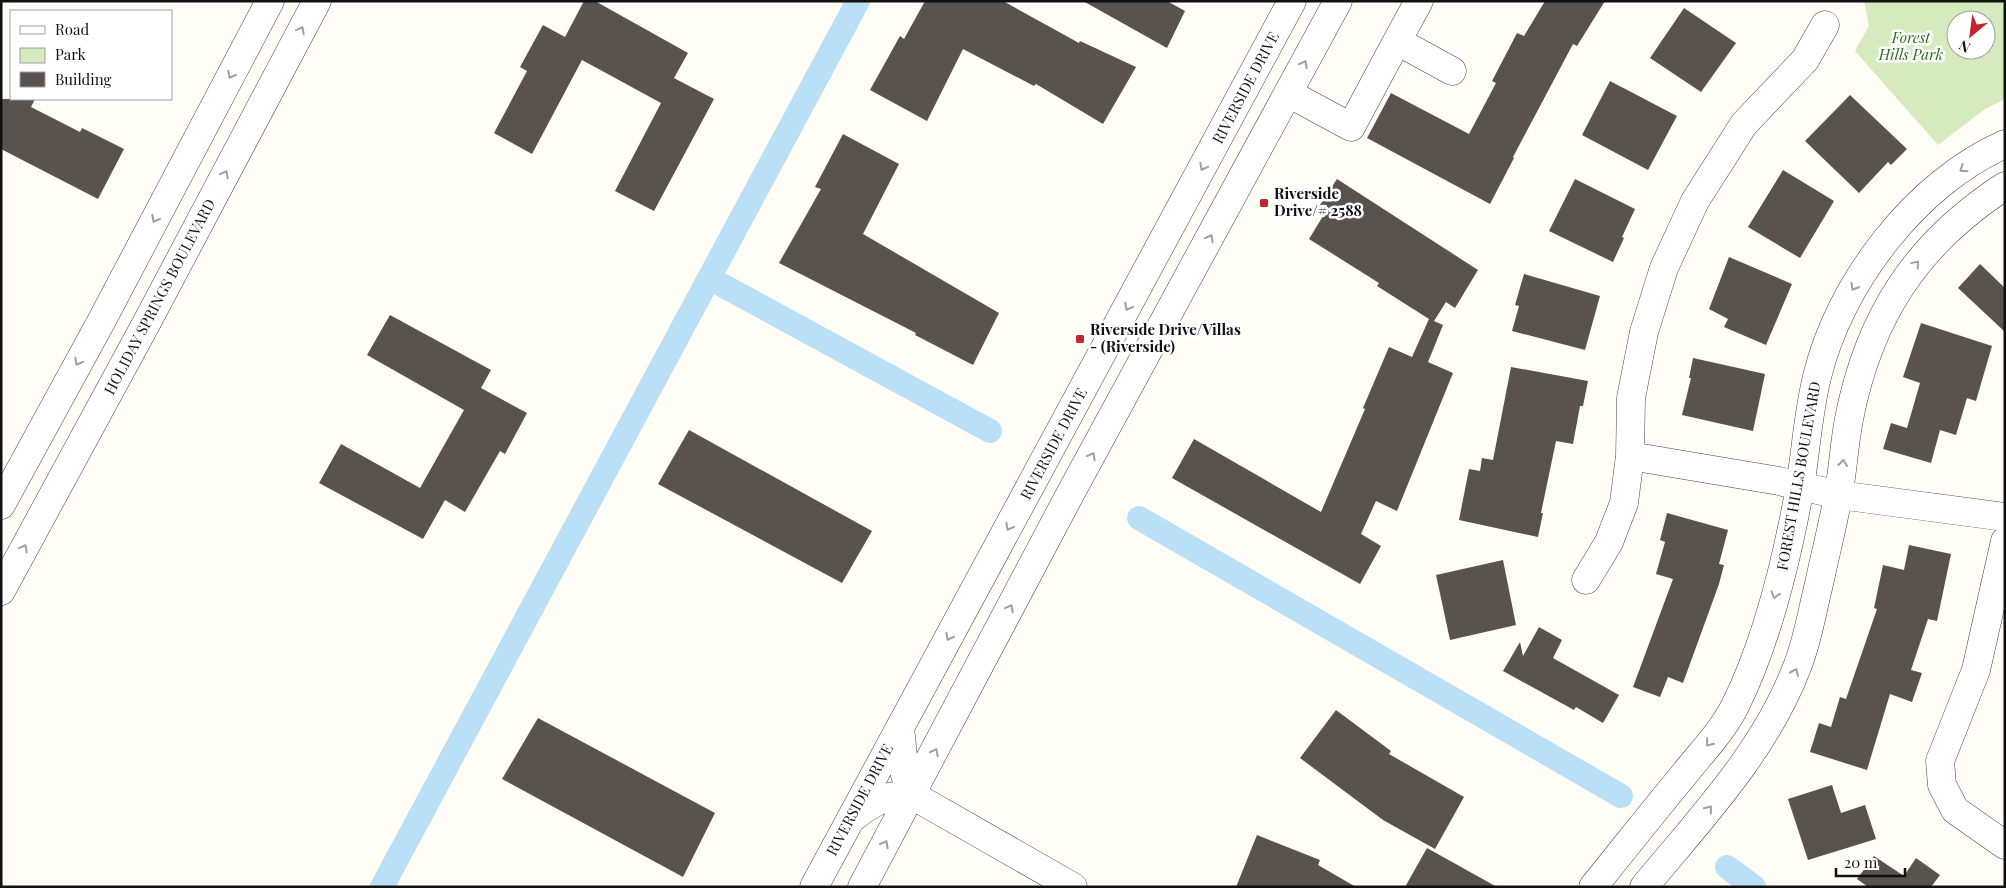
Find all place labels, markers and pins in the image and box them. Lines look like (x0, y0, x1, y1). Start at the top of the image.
place label: Riverside Drive/# 2588 (1274, 183, 1362, 220)
marker: Riverside Drive/# 2588 (1258, 197, 1270, 209)
place label: Riverside Drive/Villas - (Riverside) (1090, 319, 1241, 356)
marker: Riverside Drive/Villas - (Riverside) (1074, 333, 1086, 345)

